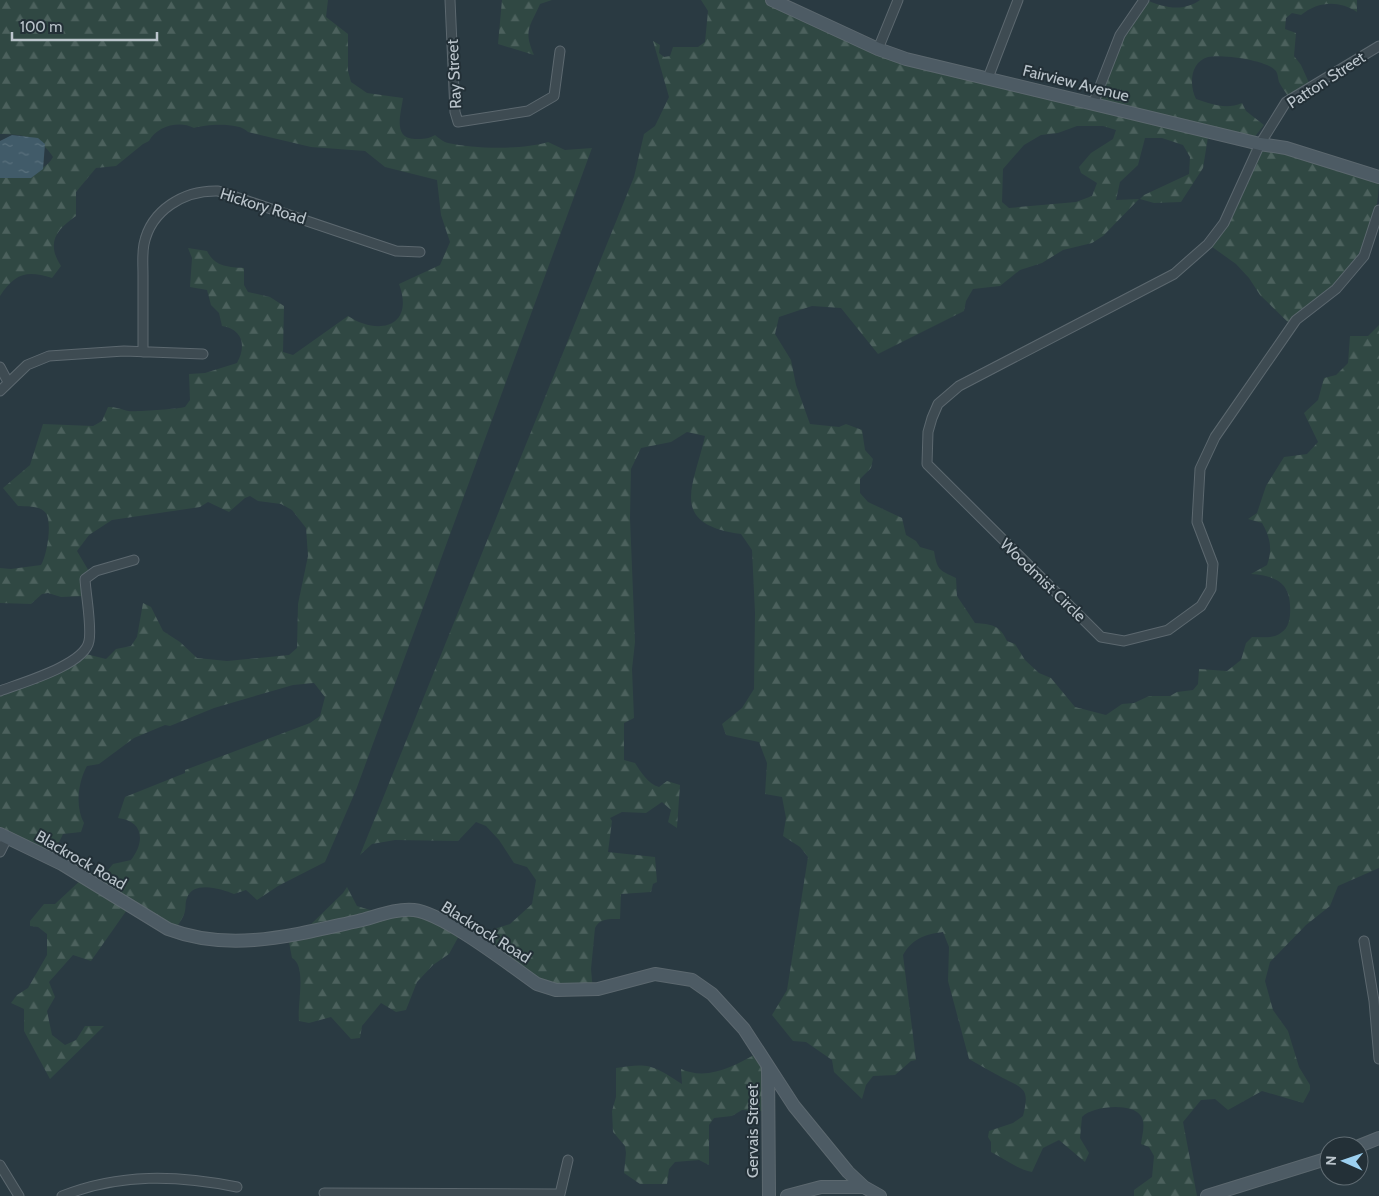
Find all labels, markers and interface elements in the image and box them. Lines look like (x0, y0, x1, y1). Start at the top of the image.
scale bar (12, 10, 158, 42)
text: 100 m (20, 18, 62, 36)
street label: Ray Street (443, 38, 465, 109)
street label: Patton Street (1283, 47, 1369, 112)
street label: Fairview Avenue (1021, 61, 1131, 105)
street label: Hickory Road (218, 184, 308, 228)
street label: Woodmist Circle (996, 534, 1090, 626)
street label: Blackrock Road (32, 826, 130, 894)
street label: Blackrock Road (438, 897, 534, 967)
street label: Gervais Street (743, 1083, 762, 1178)
north arrow (1319, 1136, 1369, 1186)
text: N (1322, 1155, 1340, 1166)

